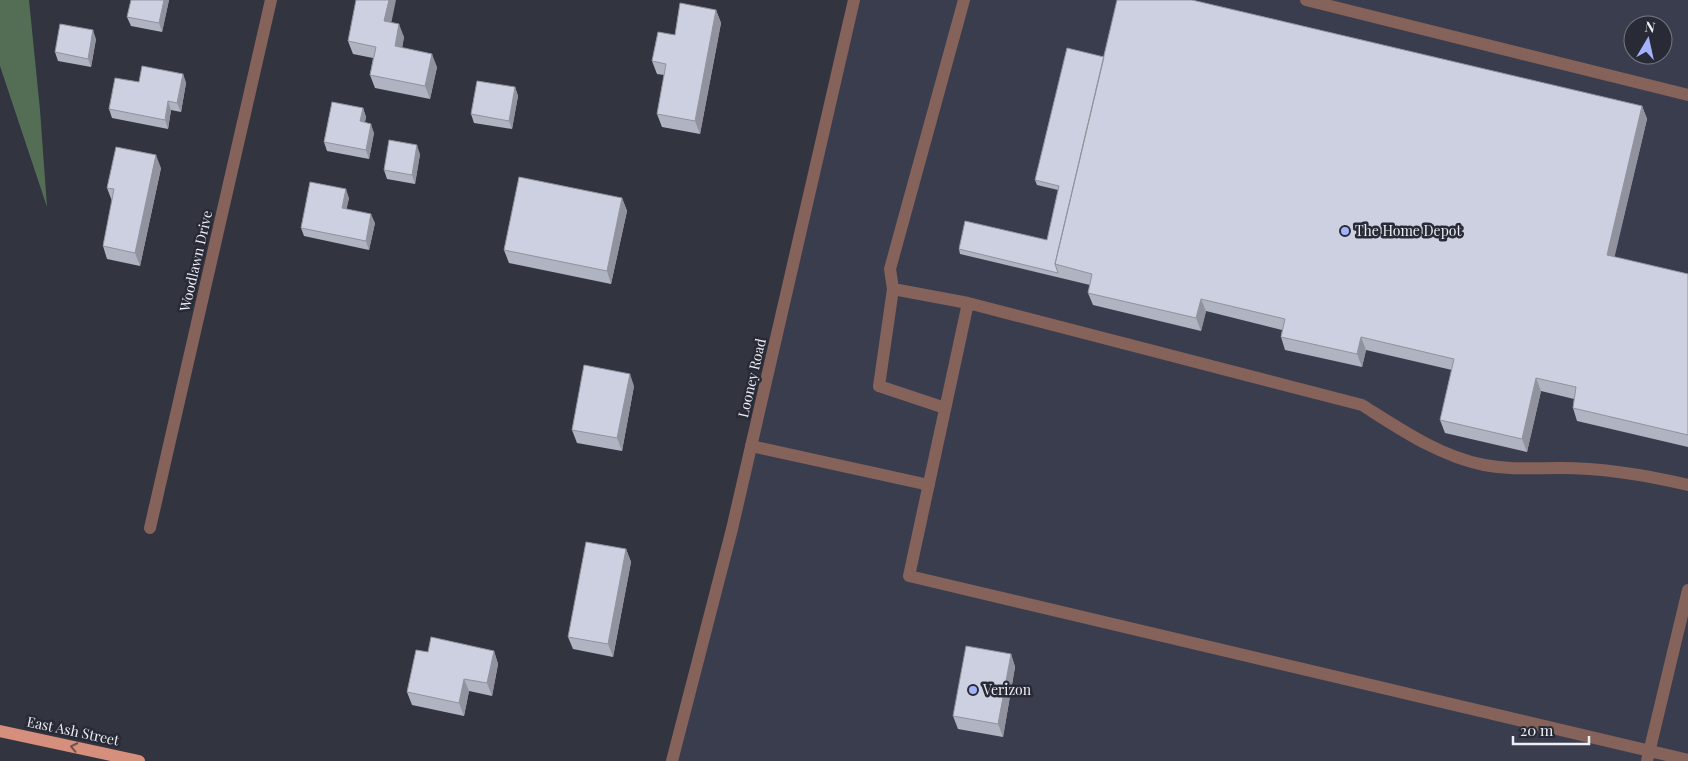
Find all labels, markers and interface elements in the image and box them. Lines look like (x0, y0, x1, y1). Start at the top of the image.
north arrow (1623, 15, 1673, 65)
text: N (1644, 16, 1657, 37)
street label: Woodlawn Drive (174, 209, 216, 314)
place label: The Home Depot (1355, 221, 1462, 240)
marker: The Home Depot (1339, 225, 1351, 237)
street label: Looney Road (733, 336, 770, 419)
place label: Verizon (982, 680, 1032, 699)
marker: Verizon (967, 684, 979, 696)
street label: East Ash Street (25, 711, 122, 750)
scale bar (1513, 714, 1589, 746)
text: 20 m (1520, 720, 1554, 740)
one-way arrow (70, 742, 79, 753)

